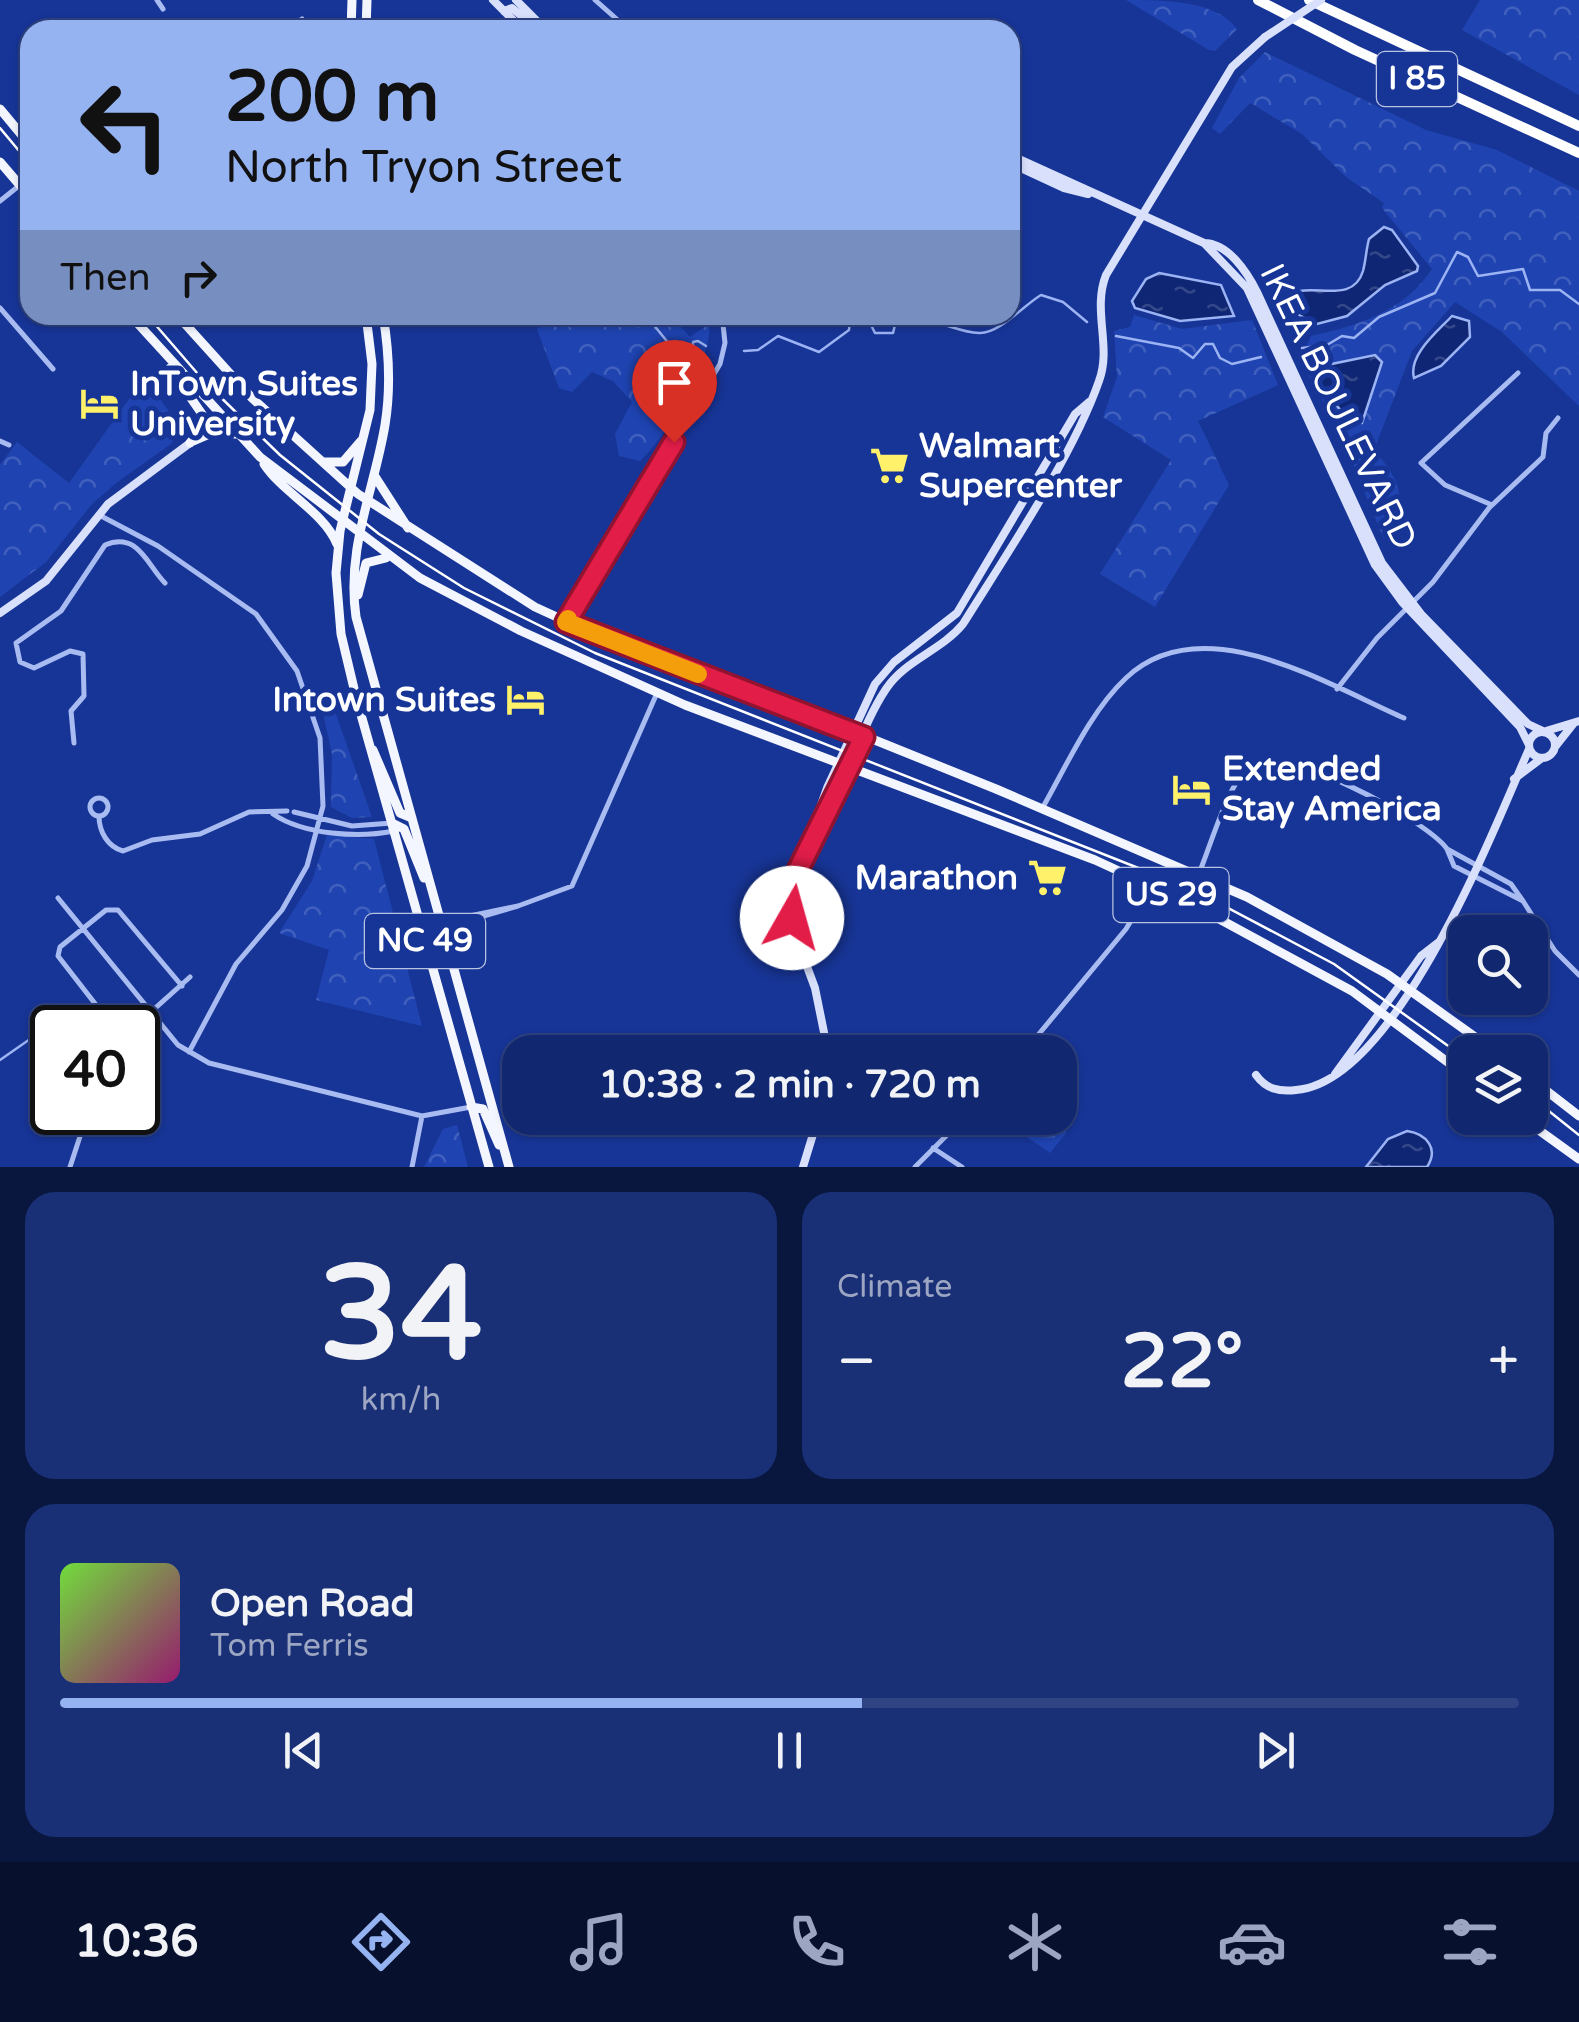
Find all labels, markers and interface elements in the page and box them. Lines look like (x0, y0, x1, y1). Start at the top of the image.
road number: I 85 (1377, 52, 1457, 106)
text: 200 m (225, 56, 439, 140)
icon: left (60, 60, 190, 190)
text: North Tryon Street (225, 141, 622, 195)
icon: right (171, 250, 226, 305)
text: Then (60, 255, 151, 301)
street label: IKEA BOULEVARD (1251, 257, 1425, 557)
pin (632, 340, 717, 443)
icon: arrive (647, 355, 702, 410)
place label: InTown Suites University (130, 363, 358, 445)
hotel icon: InTown Suites University (79, 383, 121, 425)
place label: Walmart Supercenter (919, 425, 1122, 507)
supermarket icon: Walmart Supercenter (868, 445, 910, 487)
place label: Intown Suites (272, 679, 496, 721)
hotel icon: Intown Suites (505, 679, 547, 721)
place label: Extended Stay America (1222, 748, 1442, 830)
hotel icon: Extended Stay America (1171, 768, 1213, 810)
place label: Marathon (855, 857, 1018, 899)
supermarket icon: Marathon (1027, 857, 1069, 899)
position arrow (740, 866, 844, 970)
road number: US 29 (1114, 868, 1228, 922)
road number: NC 49 (365, 914, 485, 968)
map controls (1448, 915, 1548, 1135)
button: search (1448, 915, 1548, 1015)
speed limit sign: 40 (30, 1005, 160, 1135)
button: layers (1448, 1035, 1548, 1135)
text: 10:38 · 2 min · 720 m (598, 1062, 981, 1108)
text: 34 (319, 1238, 483, 1394)
text: Climate (837, 1268, 952, 1306)
text: 22° (1121, 1317, 1243, 1407)
text: − (837, 1329, 876, 1395)
text: + (1488, 1329, 1519, 1395)
text: km/h (361, 1381, 441, 1419)
text: Open Road (210, 1581, 415, 1627)
text: Tom Ferris (210, 1627, 369, 1665)
icon: previous (276, 1723, 331, 1778)
icon: pause (762, 1723, 817, 1778)
icon: next (1248, 1723, 1303, 1778)
icon: directions (346, 1907, 416, 1977)
icon: music (564, 1907, 634, 1977)
icon: phone (782, 1907, 852, 1977)
icon: climate (1000, 1907, 1070, 1977)
icon: car (1217, 1907, 1287, 1977)
icon: filters (1435, 1907, 1505, 1977)
text: 10:36 (74, 1915, 199, 1969)

